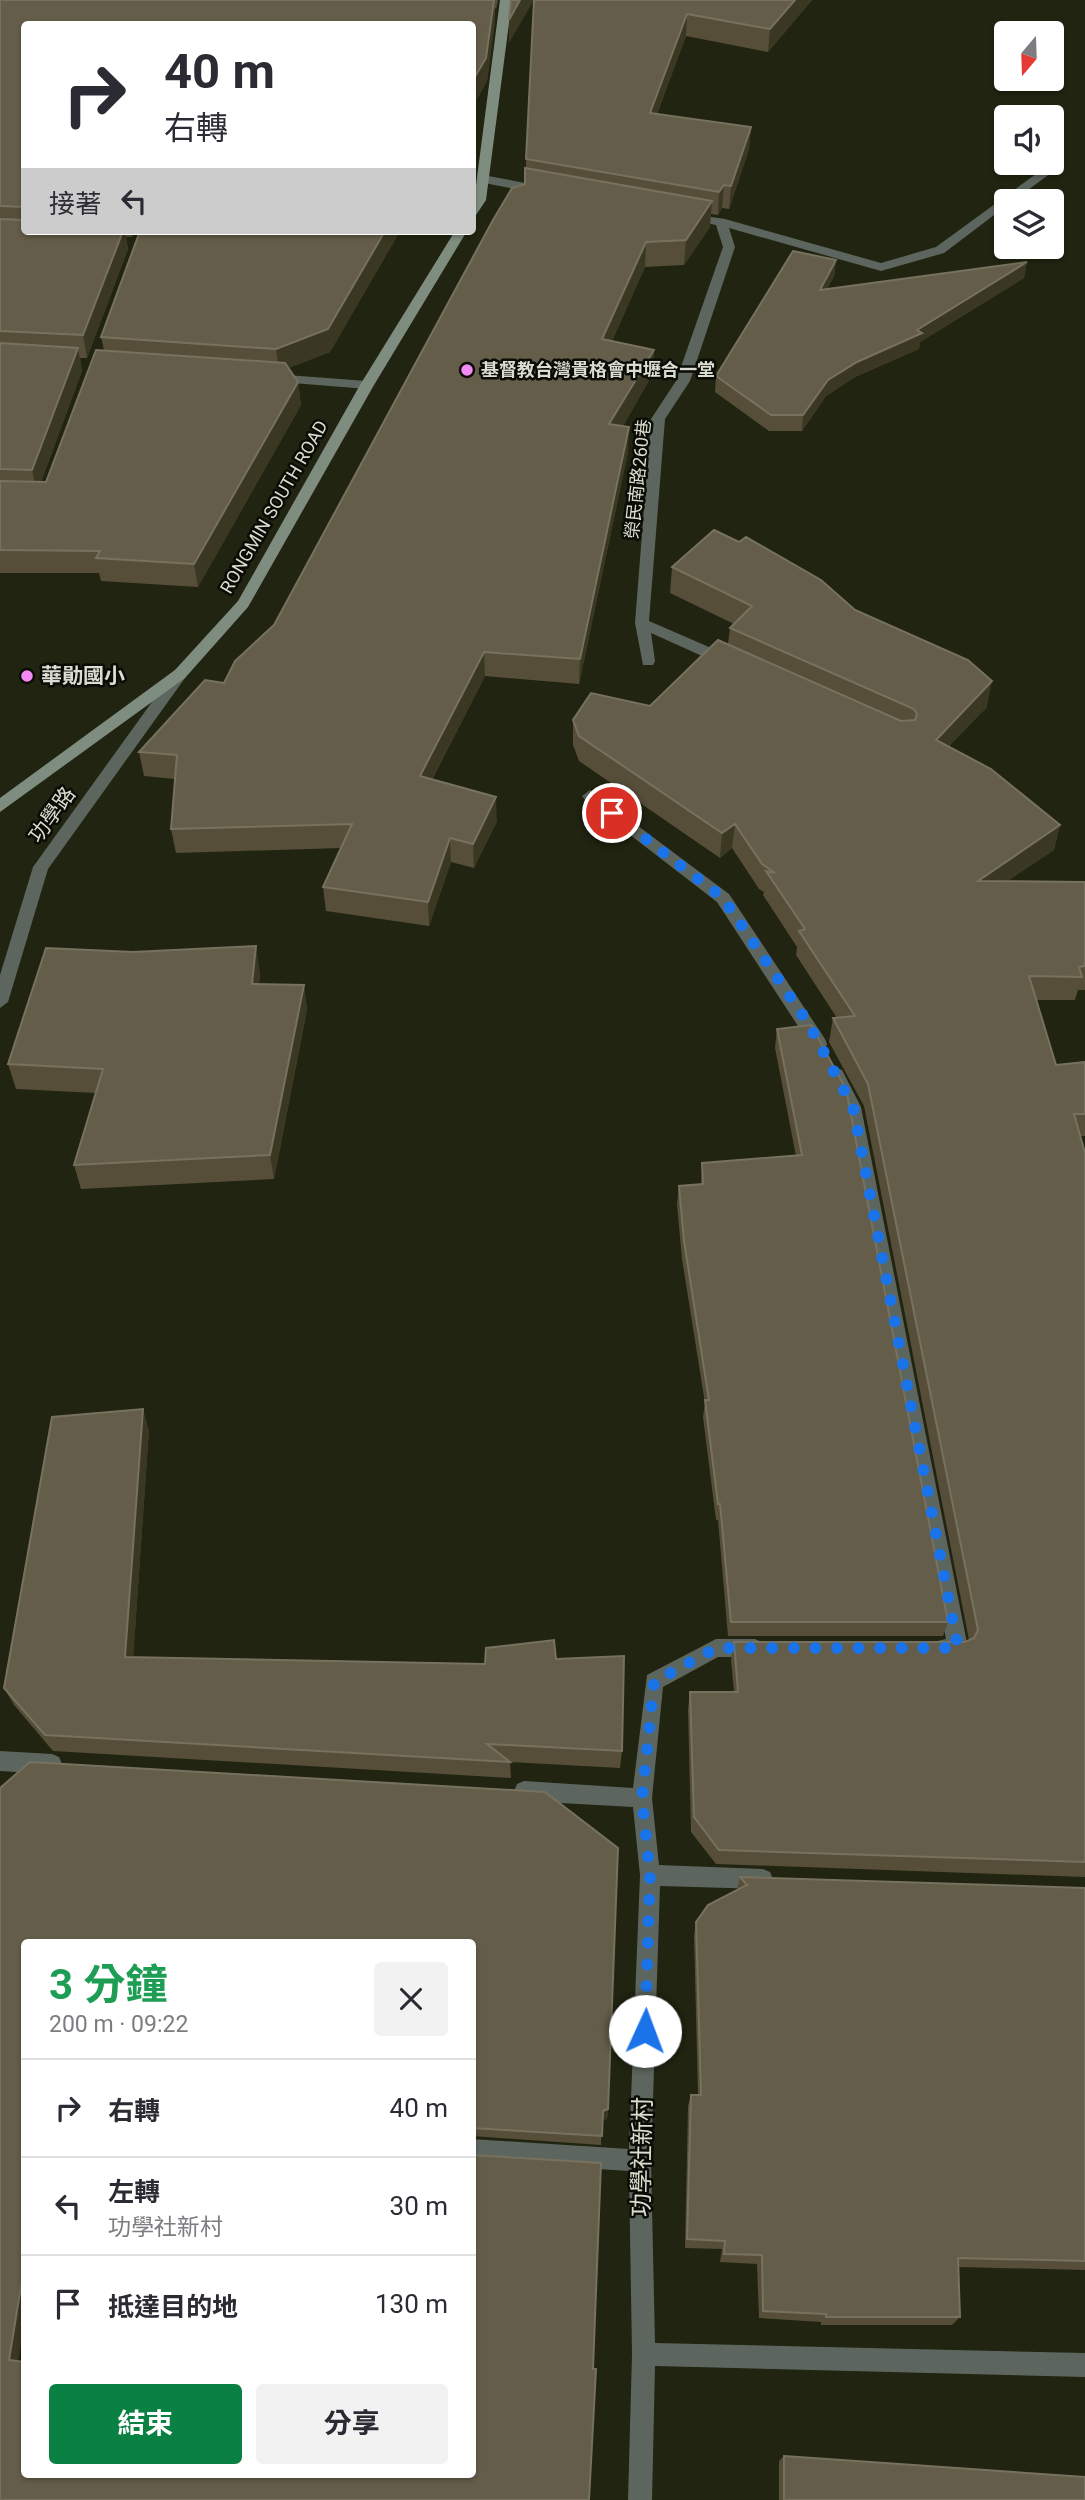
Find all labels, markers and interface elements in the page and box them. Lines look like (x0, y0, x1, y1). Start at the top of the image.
north arrow (994, 21, 1064, 91)
map controls (994, 21, 1064, 259)
text: 40 m (164, 43, 275, 100)
icon: right (49, 49, 140, 140)
button: sound (994, 105, 1064, 175)
text: 右轉 (164, 109, 228, 147)
icon: left (115, 182, 153, 220)
text: 接著 (49, 189, 101, 219)
button: layers (994, 189, 1064, 259)
place label: 基督教台灣貴格會中壢合一堂 (481, 359, 715, 380)
marker: 基督教台灣貴格會中壢合一堂 (459, 362, 475, 378)
street label: RONGMIN SOUTH ROAD (215, 417, 332, 597)
street label: 榮民南路260巷 (621, 418, 654, 540)
place label: 華勛國小 (41, 664, 125, 688)
marker: 華勛國小 (19, 668, 35, 684)
street label: 功學路 (24, 782, 80, 848)
pin (582, 783, 642, 843)
icon: arrive (593, 794, 631, 832)
text: 3 分鐘 (49, 1960, 168, 2009)
button: close (374, 1962, 448, 2036)
position arrow (608, 1994, 682, 2068)
text: 200 m · 09:22 (49, 2011, 188, 2038)
icon: right (49, 2089, 87, 2127)
text: 40 m (390, 2093, 448, 2123)
text: 右轉 (108, 2096, 160, 2126)
street label: 功學社新村 (627, 2097, 657, 2217)
text: 左轉 (108, 2177, 160, 2207)
icon: left (49, 2187, 87, 2225)
text: 30 m (390, 2191, 448, 2221)
text: 功學社新村 (108, 2214, 223, 2241)
icon: arrive (49, 2285, 87, 2323)
text: 130 m (375, 2289, 448, 2319)
text: 抵達目的地 (108, 2292, 238, 2322)
button: 結束 (49, 2384, 242, 2464)
button: 分享 (256, 2384, 448, 2464)

